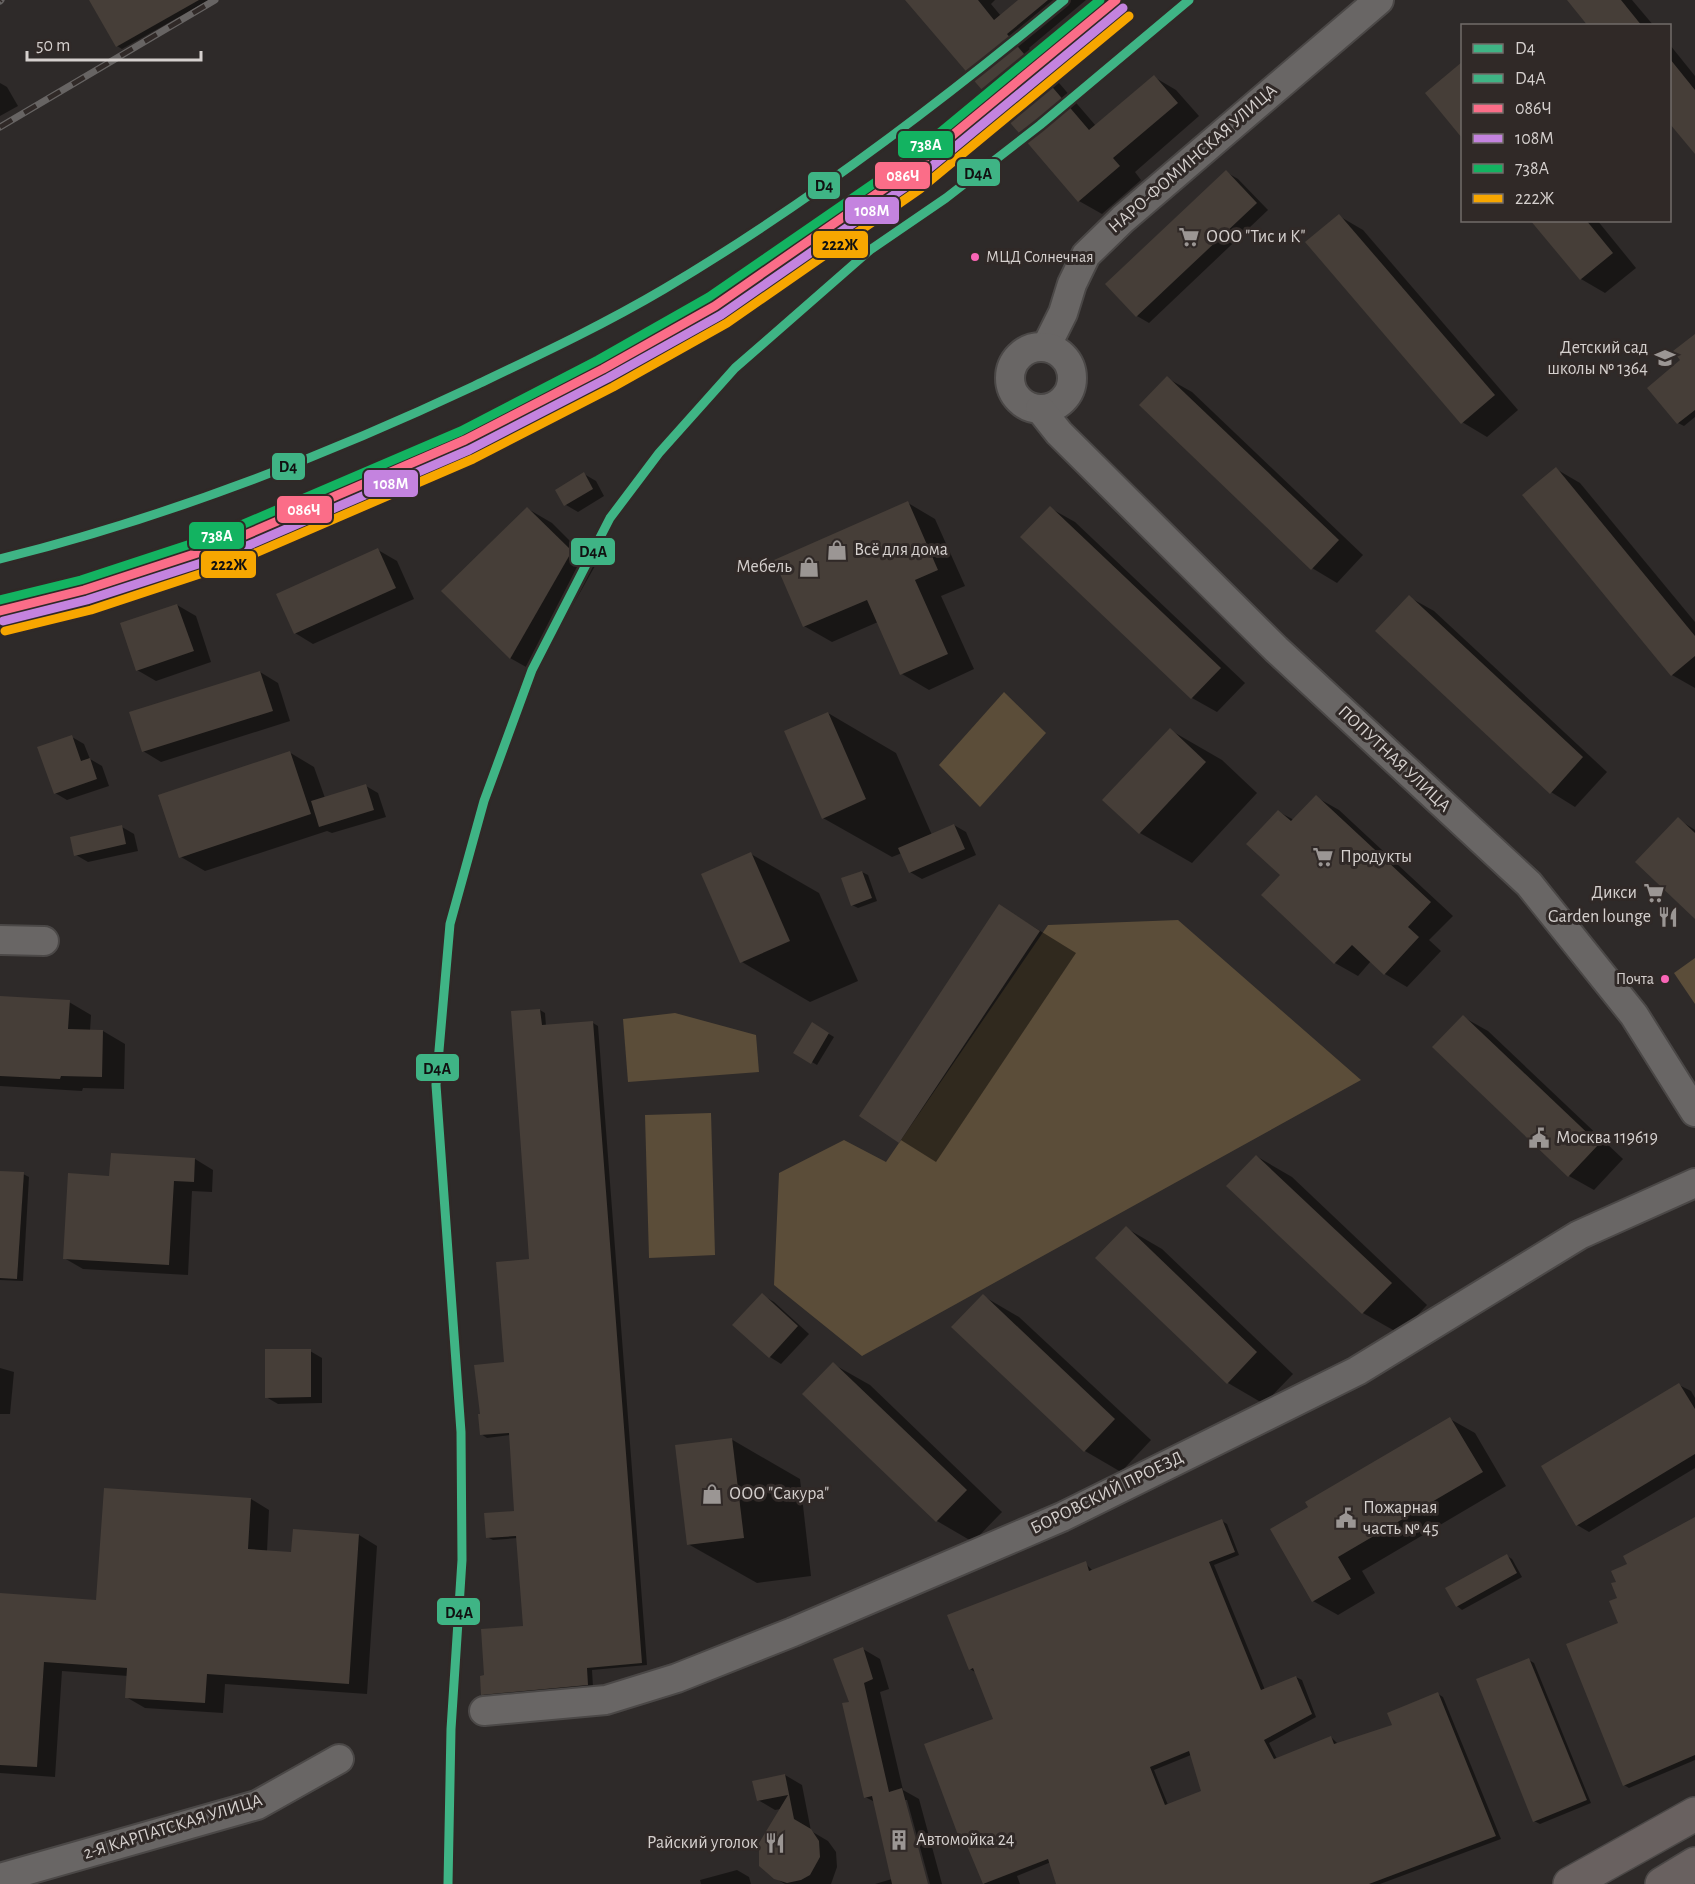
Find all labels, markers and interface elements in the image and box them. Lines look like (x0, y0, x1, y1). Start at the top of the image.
scale bar (27, 24, 201, 62)
legend (1461, 24, 1671, 222)
text: 50 m (36, 37, 70, 55)
text: D4 (1515, 40, 1536, 58)
text: D4А (1515, 70, 1546, 88)
street label: НАРО-ФОМИНСКАЯ УЛИЦА (1105, 81, 1281, 237)
text: 086Ч (1515, 100, 1552, 118)
line badge: 738А (897, 130, 954, 159)
text: 108М (1515, 130, 1554, 148)
text: 738А (910, 137, 942, 153)
line badge: D4А (956, 158, 1001, 187)
text: 738А (1515, 160, 1549, 178)
line badge: 086Ч (874, 161, 931, 190)
text: D4А (964, 166, 992, 182)
text: 086Ч (886, 168, 920, 184)
line badge: D4 (807, 171, 841, 200)
text: D4 (815, 178, 833, 194)
text: 222Ж (1515, 190, 1555, 208)
line badge: 108М (844, 196, 900, 225)
text: 108М (854, 203, 890, 219)
supermarket icon: ООО "Тис и К" (1177, 225, 1201, 249)
place label: ООО "Тис и К" (1206, 228, 1306, 246)
line badge: 222Ж (812, 230, 869, 259)
text: 222Ж (822, 237, 858, 253)
place label: МЦД Солнечная (986, 249, 1094, 265)
marker: МЦД Солнечная (969, 251, 981, 263)
place label: Детский сад школы № 1364 (1547, 339, 1648, 378)
school or university icon: Детский сад школы № 1364 (1653, 346, 1677, 370)
line badge: D4 (271, 452, 306, 481)
text: D4 (279, 459, 297, 475)
line badge: 108М (363, 469, 419, 498)
text: 108М (373, 476, 409, 492)
line badge: 086Ч (276, 495, 333, 524)
text: 086Ч (287, 502, 321, 518)
line badge: 738А (188, 521, 245, 550)
text: 738А (201, 528, 233, 544)
line badge: D4А (570, 537, 616, 566)
shop icon: Всё для дома (825, 538, 849, 562)
place label: Всё для дома (854, 541, 948, 559)
text: D4А (579, 544, 607, 560)
line badge: 222Ж (200, 550, 257, 579)
shop icon: Мебель (797, 555, 821, 579)
text: 222Ж (211, 557, 247, 573)
place label: Мебель (736, 557, 792, 576)
street label: ПОПУТНАЯ УЛИЦА (1334, 702, 1454, 816)
supermarket icon: Продукты (1311, 845, 1335, 869)
place label: Продукты (1340, 848, 1412, 866)
supermarket icon: Дикси (1642, 881, 1666, 905)
place label: Дикси (1592, 884, 1637, 902)
restaurant icon: Garden lounge (1656, 905, 1680, 929)
place label: Garden lounge (1548, 908, 1651, 926)
place label: Почта (1616, 971, 1654, 987)
marker: Почта (1659, 973, 1671, 985)
line badge: D4А (415, 1053, 460, 1082)
text: D4А (423, 1061, 451, 1077)
public building icon: Москва 119619 (1527, 1126, 1551, 1150)
place label: Москва 119619 (1556, 1129, 1658, 1147)
street label: БОРОВСКИЙ ПРОЕЗД (1027, 1446, 1186, 1538)
shop icon: ООО "Сакура" (700, 1482, 724, 1506)
place label: ООО "Сакура" (729, 1485, 829, 1503)
place label: Пожарная часть № 45 (1363, 1499, 1439, 1538)
public building icon: Пожарная часть № 45 (1334, 1506, 1358, 1530)
line badge: D4А (436, 1597, 481, 1626)
text: D4А (445, 1605, 473, 1621)
street label: 2-Я КАРПАТСКАЯ УЛИЦА (81, 1791, 265, 1863)
building icon: Автомойка 24 (887, 1828, 911, 1852)
restaurant icon: Райский уголок (763, 1831, 787, 1855)
place label: Автомойка 24 (916, 1831, 1015, 1849)
place label: Райский уголок (647, 1834, 759, 1852)

